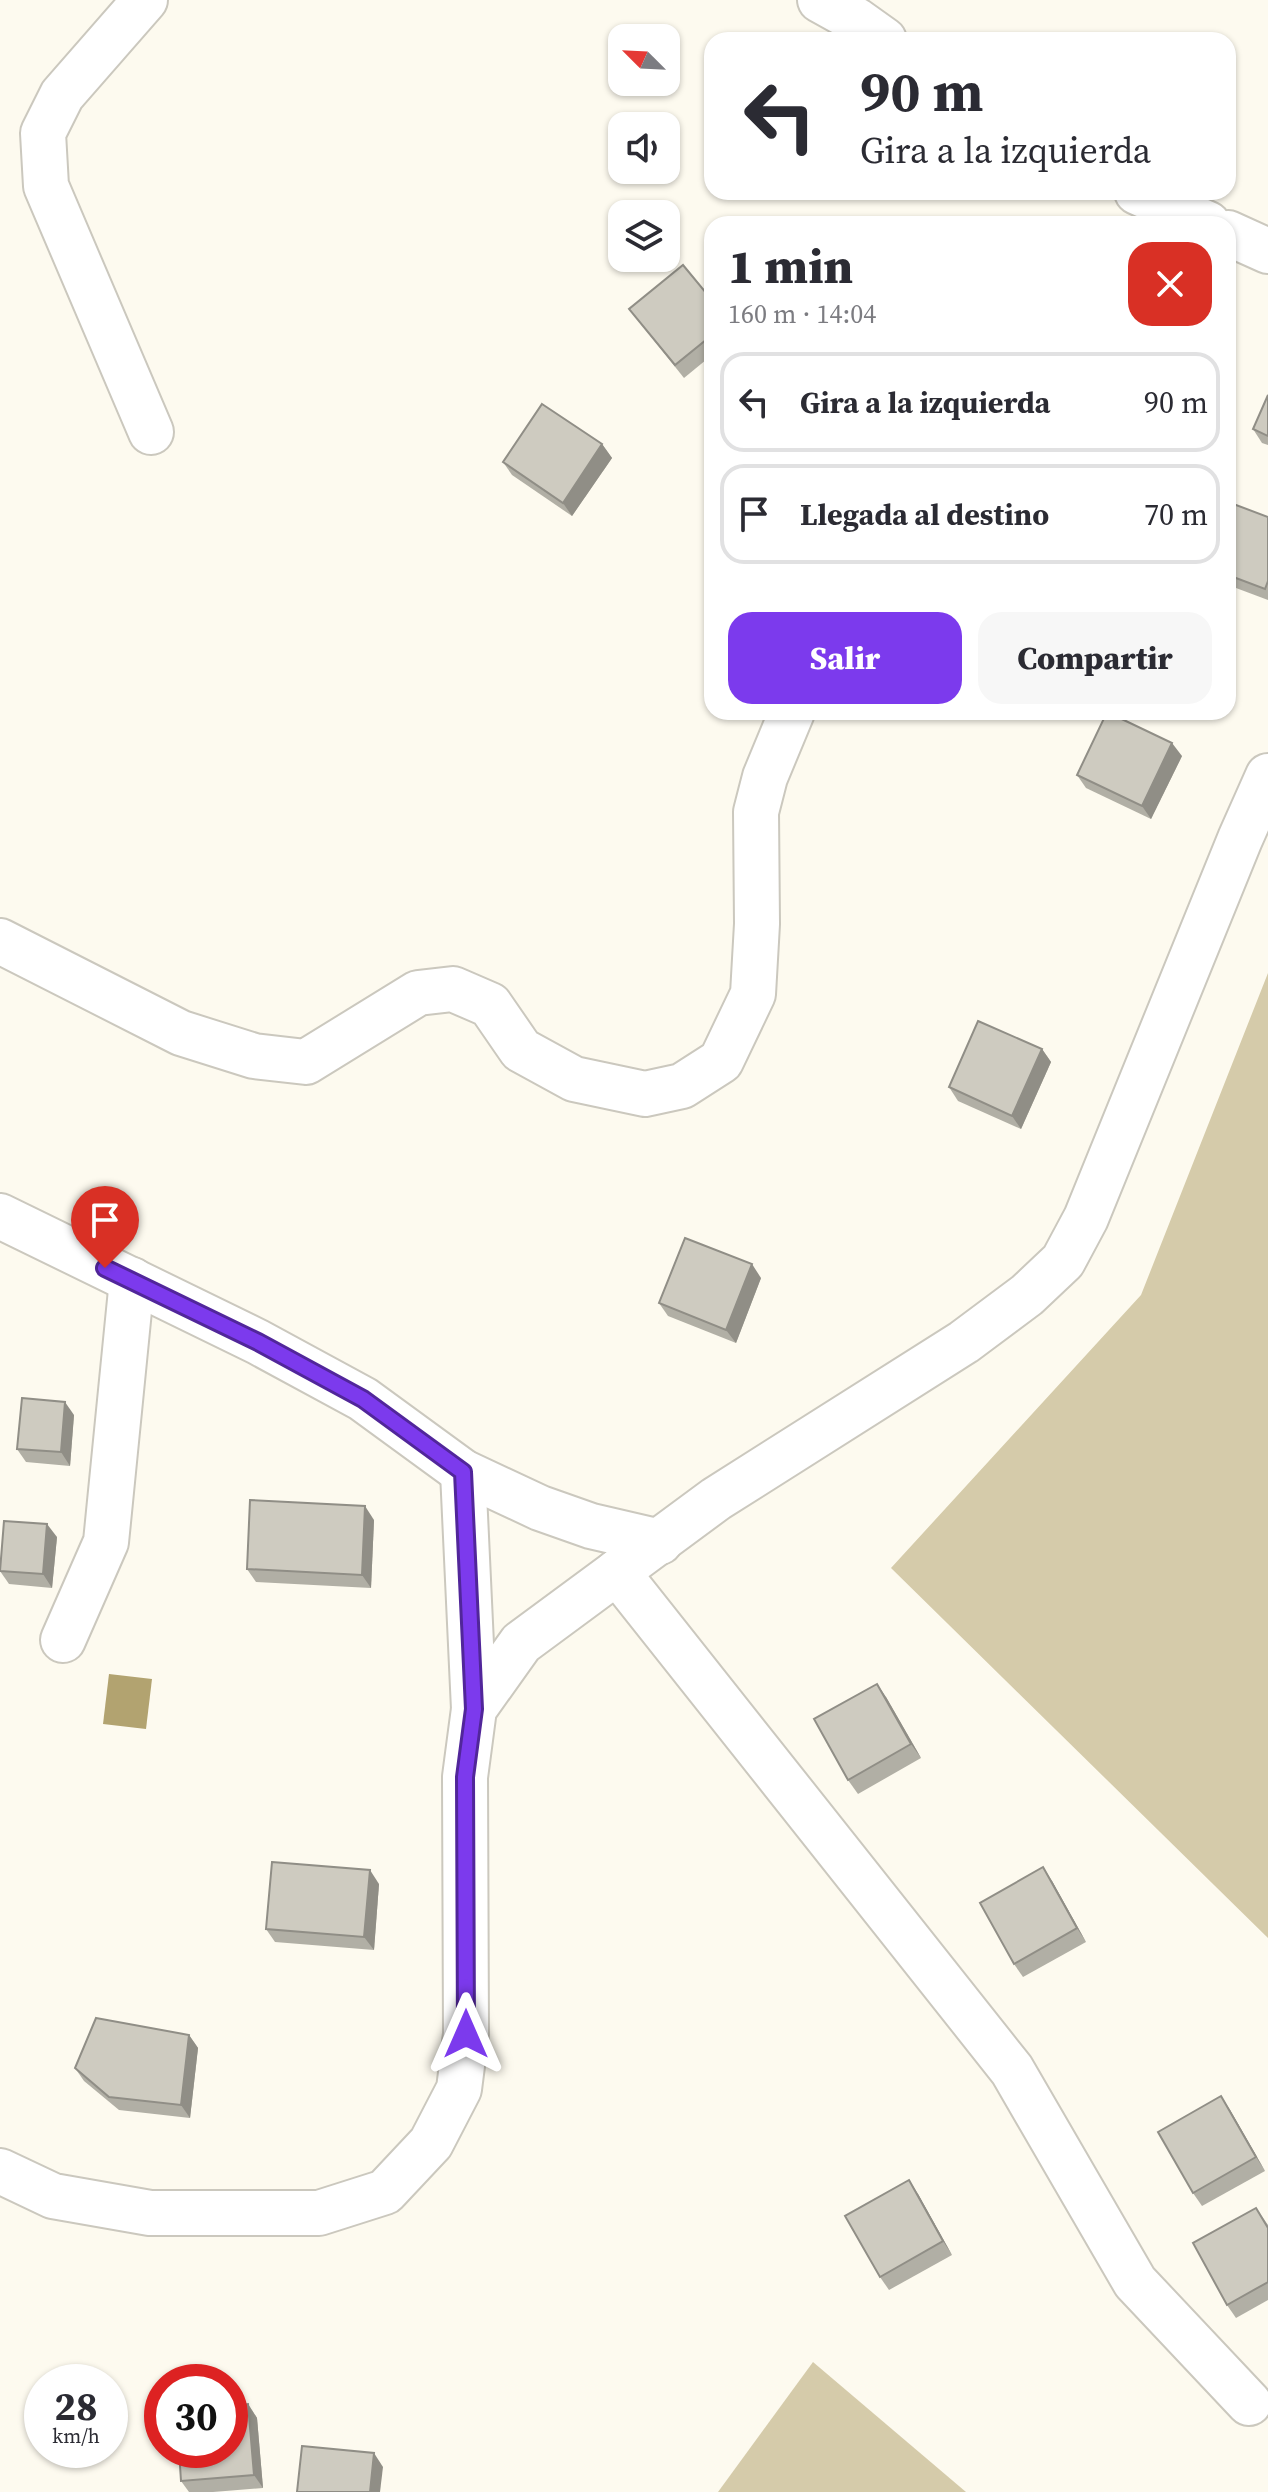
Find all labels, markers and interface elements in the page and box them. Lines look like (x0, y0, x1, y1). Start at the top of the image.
north arrow (608, 24, 680, 96)
map controls (608, 24, 680, 272)
text: 90 m (860, 53, 983, 130)
icon: left (728, 64, 832, 168)
button: sound (608, 112, 680, 184)
text: Gira a la izquierda (860, 126, 1151, 175)
button: layers (608, 200, 680, 272)
text: 1 min (728, 233, 853, 299)
button: close (1128, 242, 1212, 326)
text: 160 m · 14:04 (728, 296, 876, 332)
icon: left (732, 380, 776, 424)
text: Gira a la izquierda (800, 382, 1050, 423)
text: 90 m (1144, 382, 1208, 423)
icon: arrive (732, 492, 776, 536)
text: Llegada al destino (800, 494, 1049, 535)
text: 70 m (1144, 494, 1208, 535)
button: Salir (728, 612, 962, 704)
button: Compartir (978, 612, 1212, 704)
pin (71, 1186, 139, 1268)
icon: arrive (83, 1198, 127, 1242)
position arrow (424, 1992, 508, 2076)
speed limit sign: 30 (144, 2364, 248, 2468)
text: 28 (54, 2379, 98, 2433)
text: km/h (52, 2422, 100, 2450)

